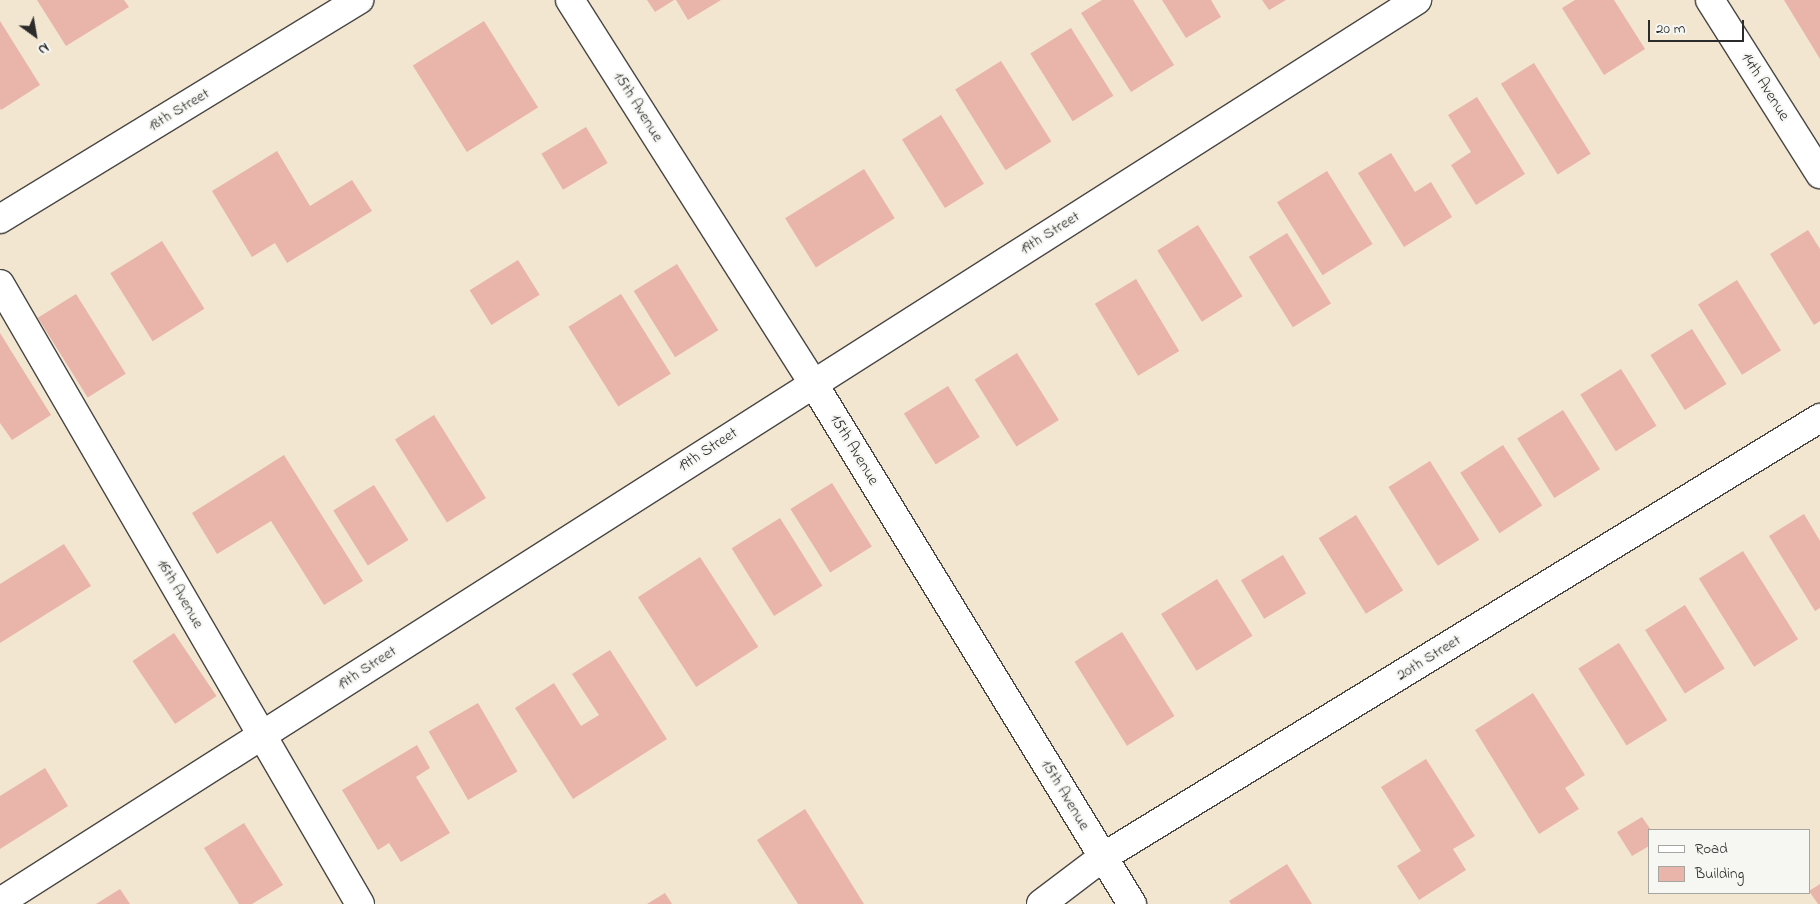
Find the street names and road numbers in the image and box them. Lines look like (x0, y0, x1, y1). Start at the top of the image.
street label: 14th Avenue (1737, 49, 1793, 125)
street label: 15th Avenue (609, 68, 667, 146)
street label: 18th Street (145, 84, 213, 136)
street label: 19th Street (1016, 207, 1084, 259)
street label: 15th Avenue (825, 411, 883, 489)
street label: 19th Street (675, 424, 741, 476)
street label: 16th Avenue (152, 556, 208, 632)
street label: 20th Street (1393, 631, 1465, 685)
street label: 19th Street (334, 642, 400, 694)
street label: 15th Avenue (1036, 756, 1094, 834)

